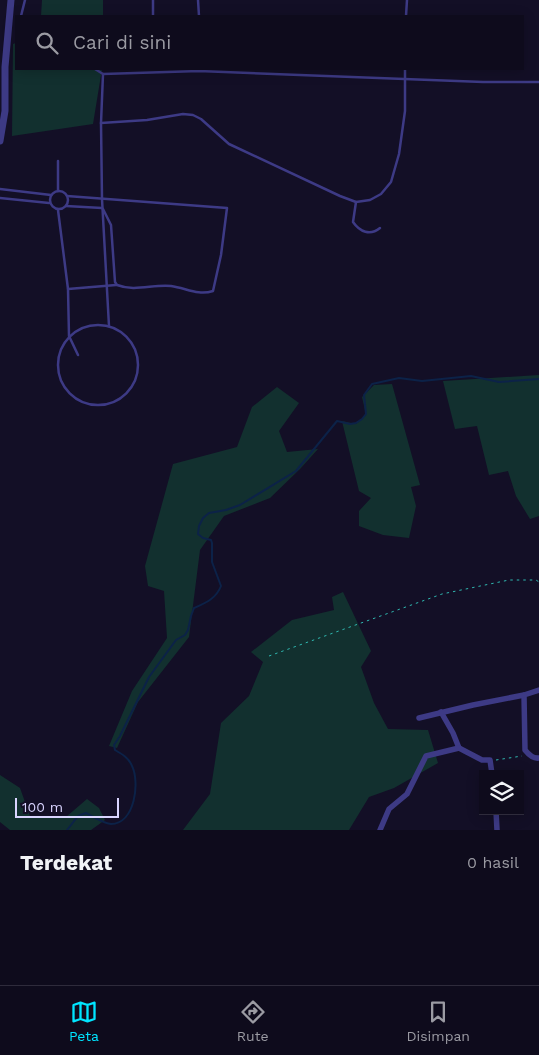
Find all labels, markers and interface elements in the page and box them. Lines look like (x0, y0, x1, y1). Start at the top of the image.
search box (15, 15, 524, 70)
icon: search (33, 29, 61, 57)
text: Cari di sini (73, 31, 171, 54)
map controls (479, 770, 524, 815)
button: layers (479, 770, 524, 815)
scale bar (15, 795, 119, 818)
text: 100 m (22, 799, 63, 815)
text: Terdekat (20, 850, 112, 875)
text: 0 hasil (467, 853, 519, 872)
tab: Peta (69, 998, 99, 1044)
tab: Rute (237, 998, 269, 1044)
tab: Disimpan (406, 998, 470, 1044)

